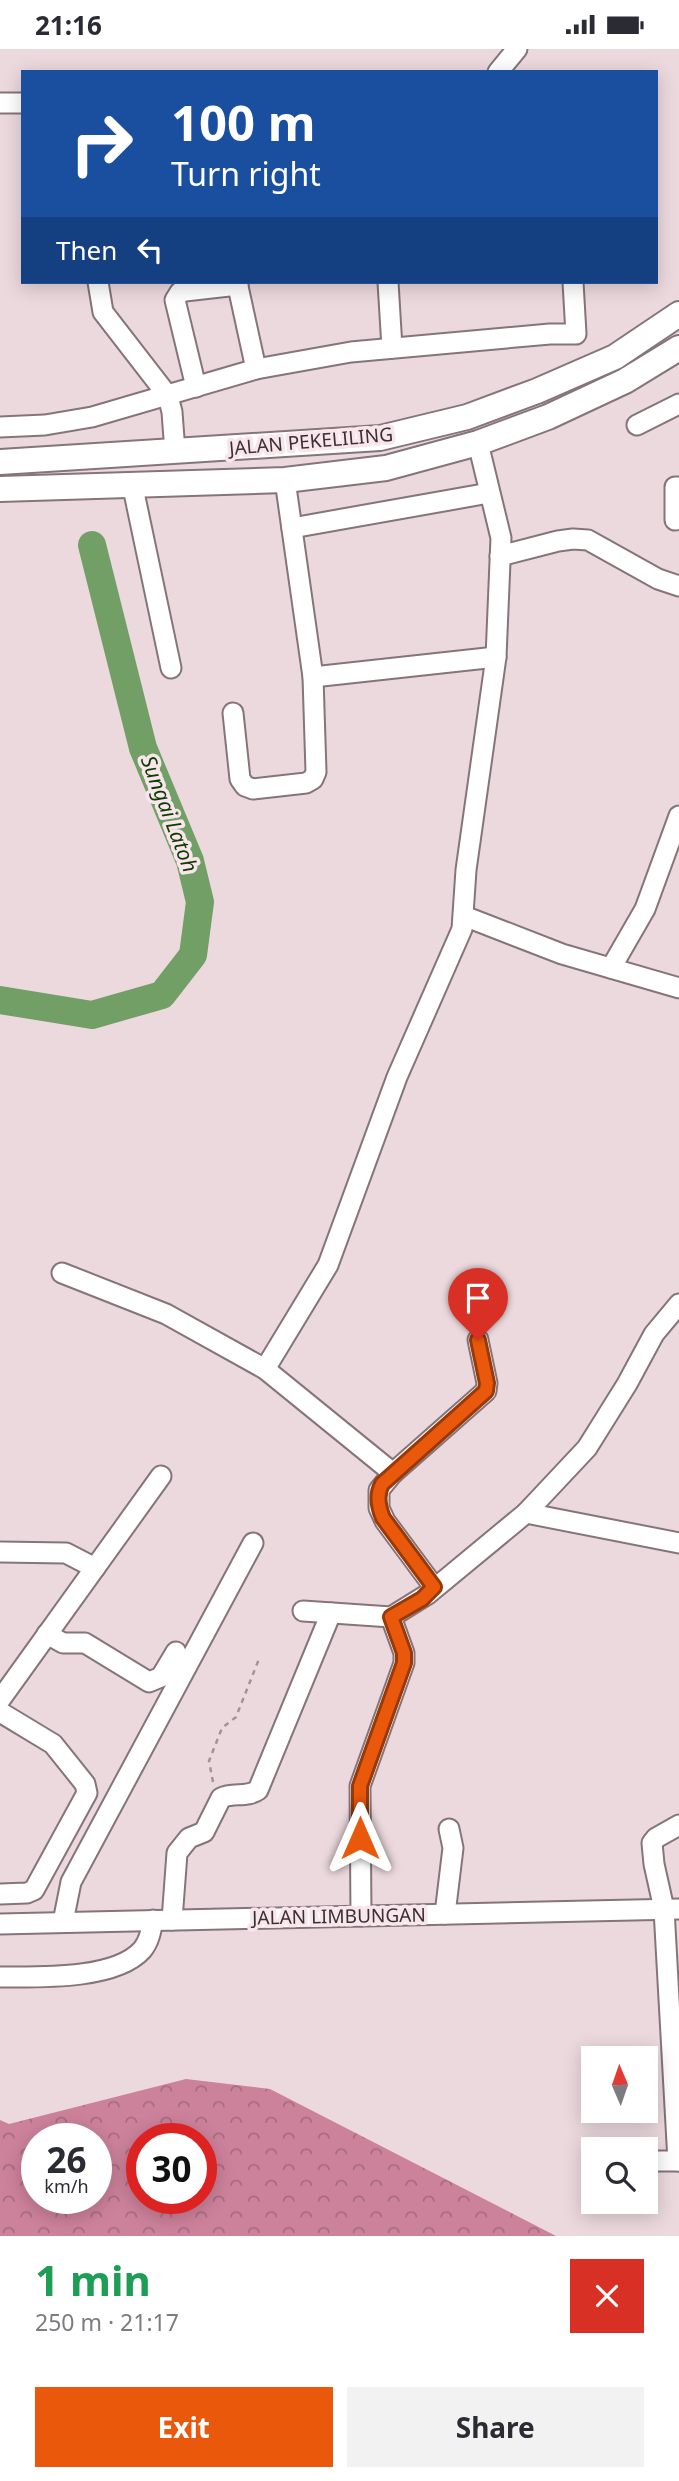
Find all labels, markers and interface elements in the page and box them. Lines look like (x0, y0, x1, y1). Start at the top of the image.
text: 21:16 (35, 7, 102, 43)
text: 100 m (171, 89, 316, 155)
icon: right (56, 98, 147, 189)
text: Turn right (171, 152, 321, 195)
icon: left (131, 231, 169, 269)
text: Then (56, 232, 117, 268)
street label: JALAN PEKELILING (226, 421, 394, 461)
water label: Sungai Latoh (135, 751, 205, 876)
pin (448, 1268, 508, 1340)
icon: arrive (459, 1279, 497, 1317)
position arrow (323, 1801, 397, 1875)
street label: JALAN LIMBUNGAN (250, 1901, 426, 1931)
north arrow (581, 2046, 658, 2123)
map controls (581, 2046, 658, 2214)
speed limit sign: 30 (126, 2123, 217, 2214)
text: 26 (46, 2136, 87, 2183)
button: search (581, 2137, 658, 2214)
text: km/h (44, 2174, 89, 2198)
text: 1 min (35, 2251, 151, 2308)
button: close (570, 2259, 644, 2333)
text: 250 m · 21:17 (35, 2306, 179, 2338)
button: Exit (35, 2387, 333, 2467)
button: Share (347, 2387, 644, 2467)

